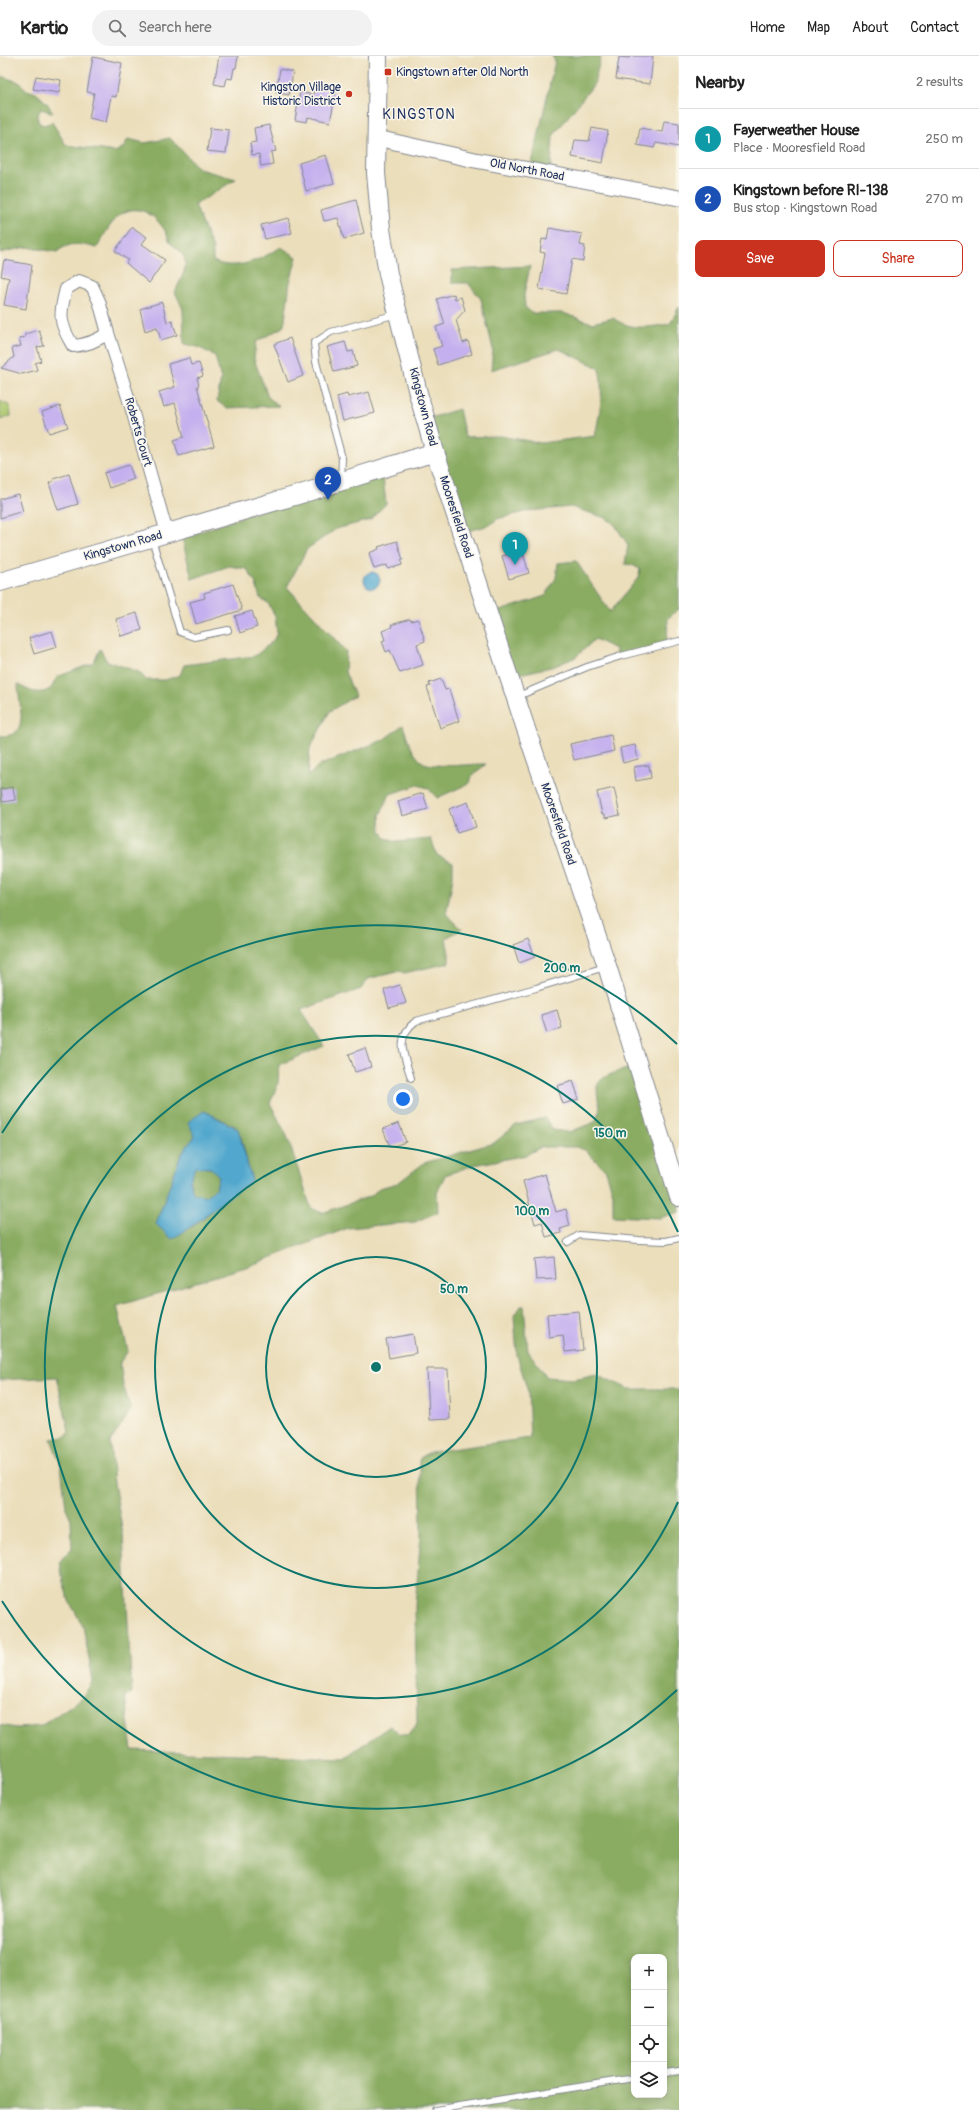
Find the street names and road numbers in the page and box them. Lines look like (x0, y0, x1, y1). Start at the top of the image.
street label: Old North Road (488, 155, 566, 185)
street label: Kingstown Road (405, 366, 441, 448)
street label: Roberts Court (121, 396, 155, 468)
street label: Mooresfield Road (436, 474, 476, 560)
street label: Kingstown Road (82, 528, 164, 564)
street label: Mooresfield Road (537, 781, 579, 867)

